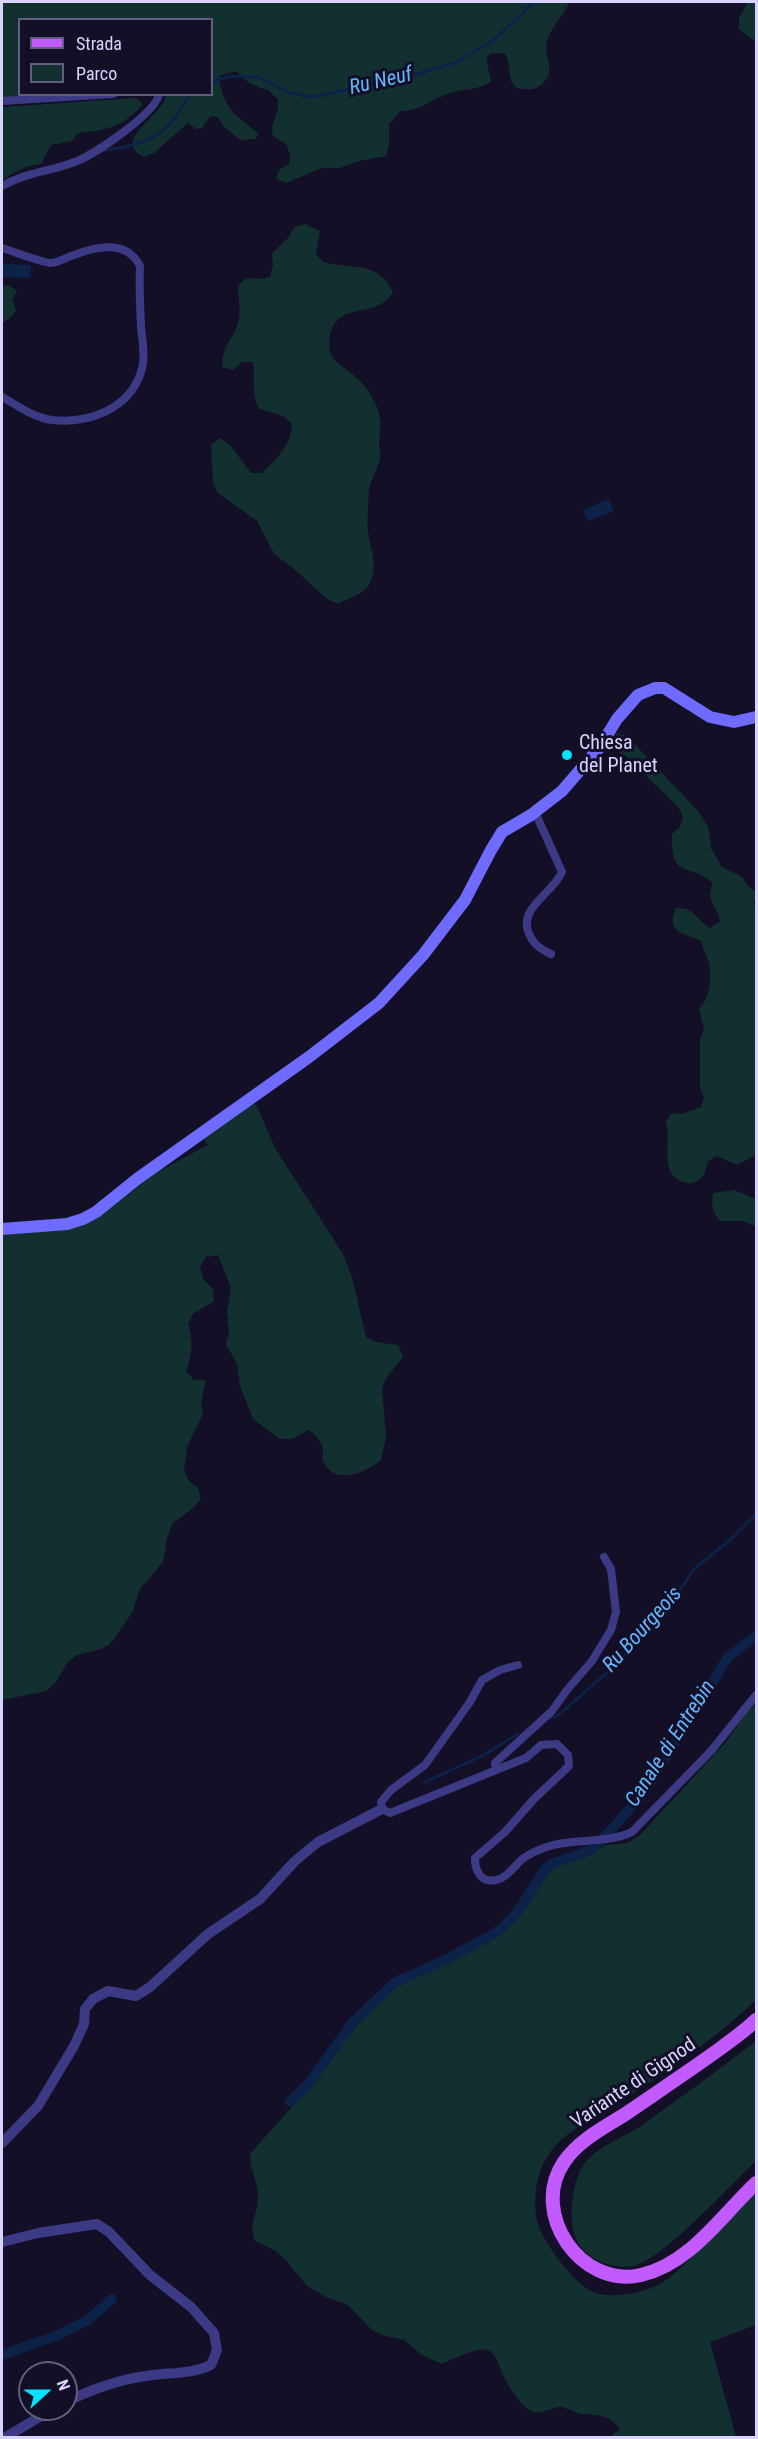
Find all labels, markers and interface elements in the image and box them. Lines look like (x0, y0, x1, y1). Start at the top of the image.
legend (18, 18, 213, 96)
text: Strada (76, 33, 122, 54)
text: Parco (76, 63, 117, 84)
water label: Ru Neuf (347, 63, 415, 101)
place label: Chiesa del Planet (579, 732, 658, 779)
marker: Chiesa del Planet (560, 748, 574, 762)
water label: Ru Bourgeois (598, 1582, 688, 1678)
water label: Canale di Entrebin (621, 1676, 721, 1812)
street label: Variante di Gignod (567, 2033, 701, 2135)
north arrow (18, 2361, 78, 2421)
text: N (53, 2377, 74, 2393)

